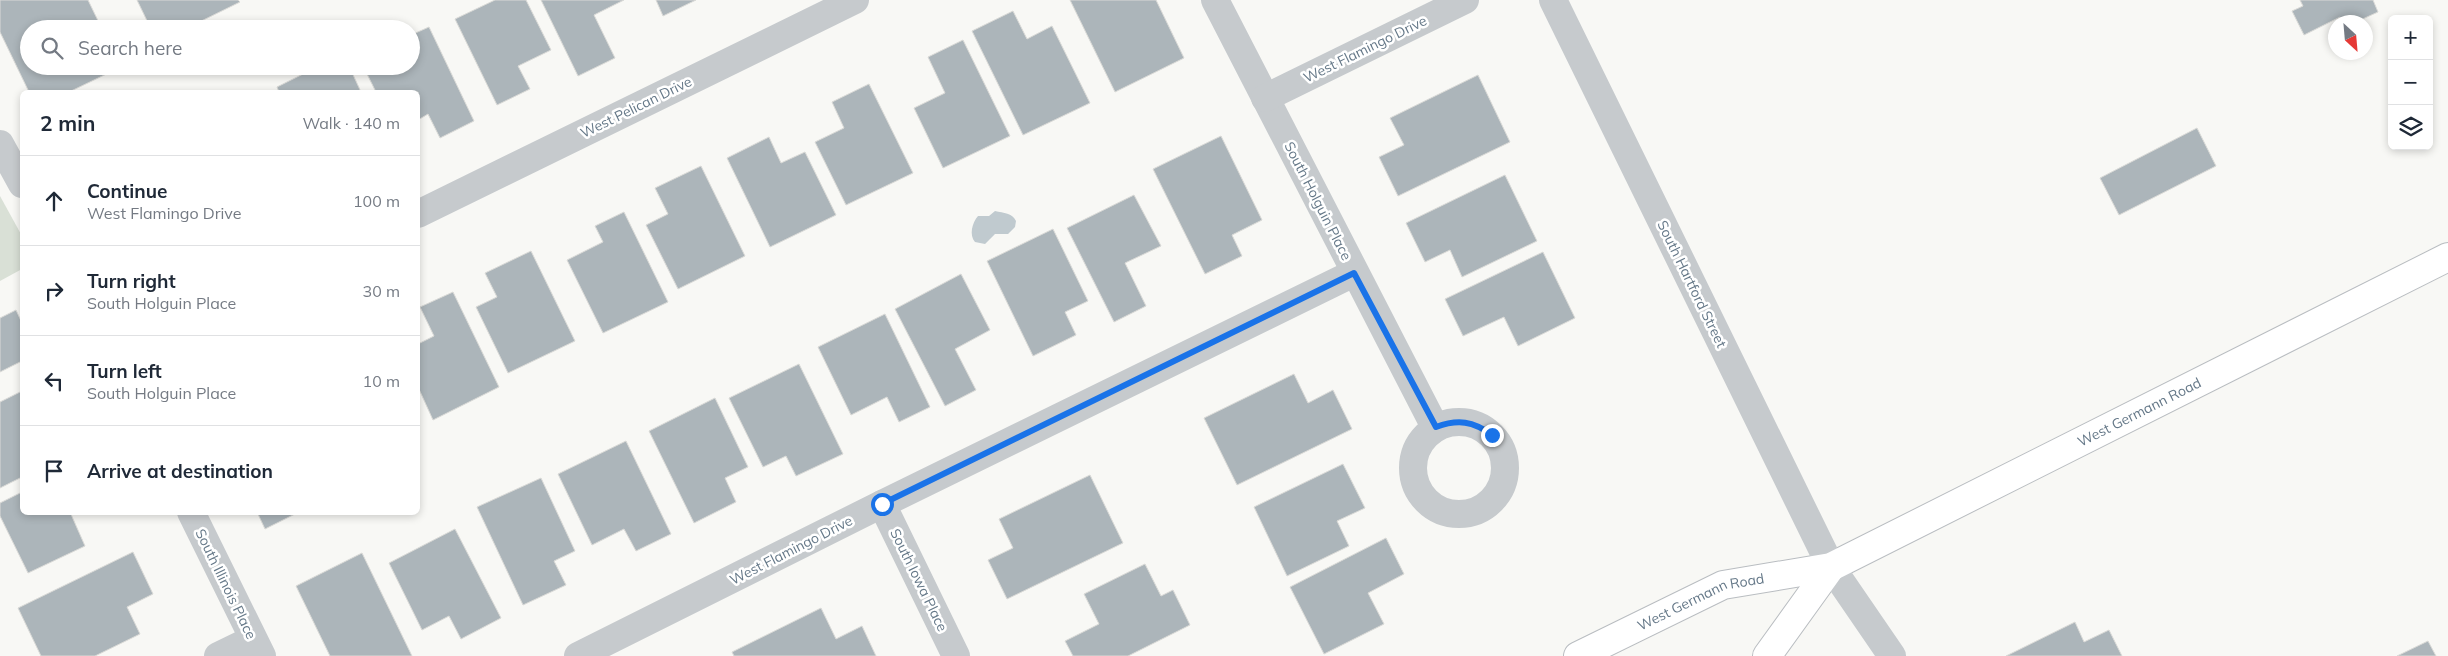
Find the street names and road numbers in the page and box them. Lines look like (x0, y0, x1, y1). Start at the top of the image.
street label: West Flamingo Drive (1300, 11, 1430, 87)
street label: West Pelican Drive (577, 72, 695, 142)
street label: South Holguin Place (1280, 139, 1356, 263)
street label: South Hartford Street (1653, 217, 1731, 351)
street label: West Germann Road (2075, 374, 2204, 451)
street label: West Flamingo Drive (727, 511, 855, 589)
street label: South Illinois Place (191, 526, 261, 642)
street label: South Iowa Place (886, 526, 952, 634)
street label: West Germann Road (1634, 569, 1765, 635)

